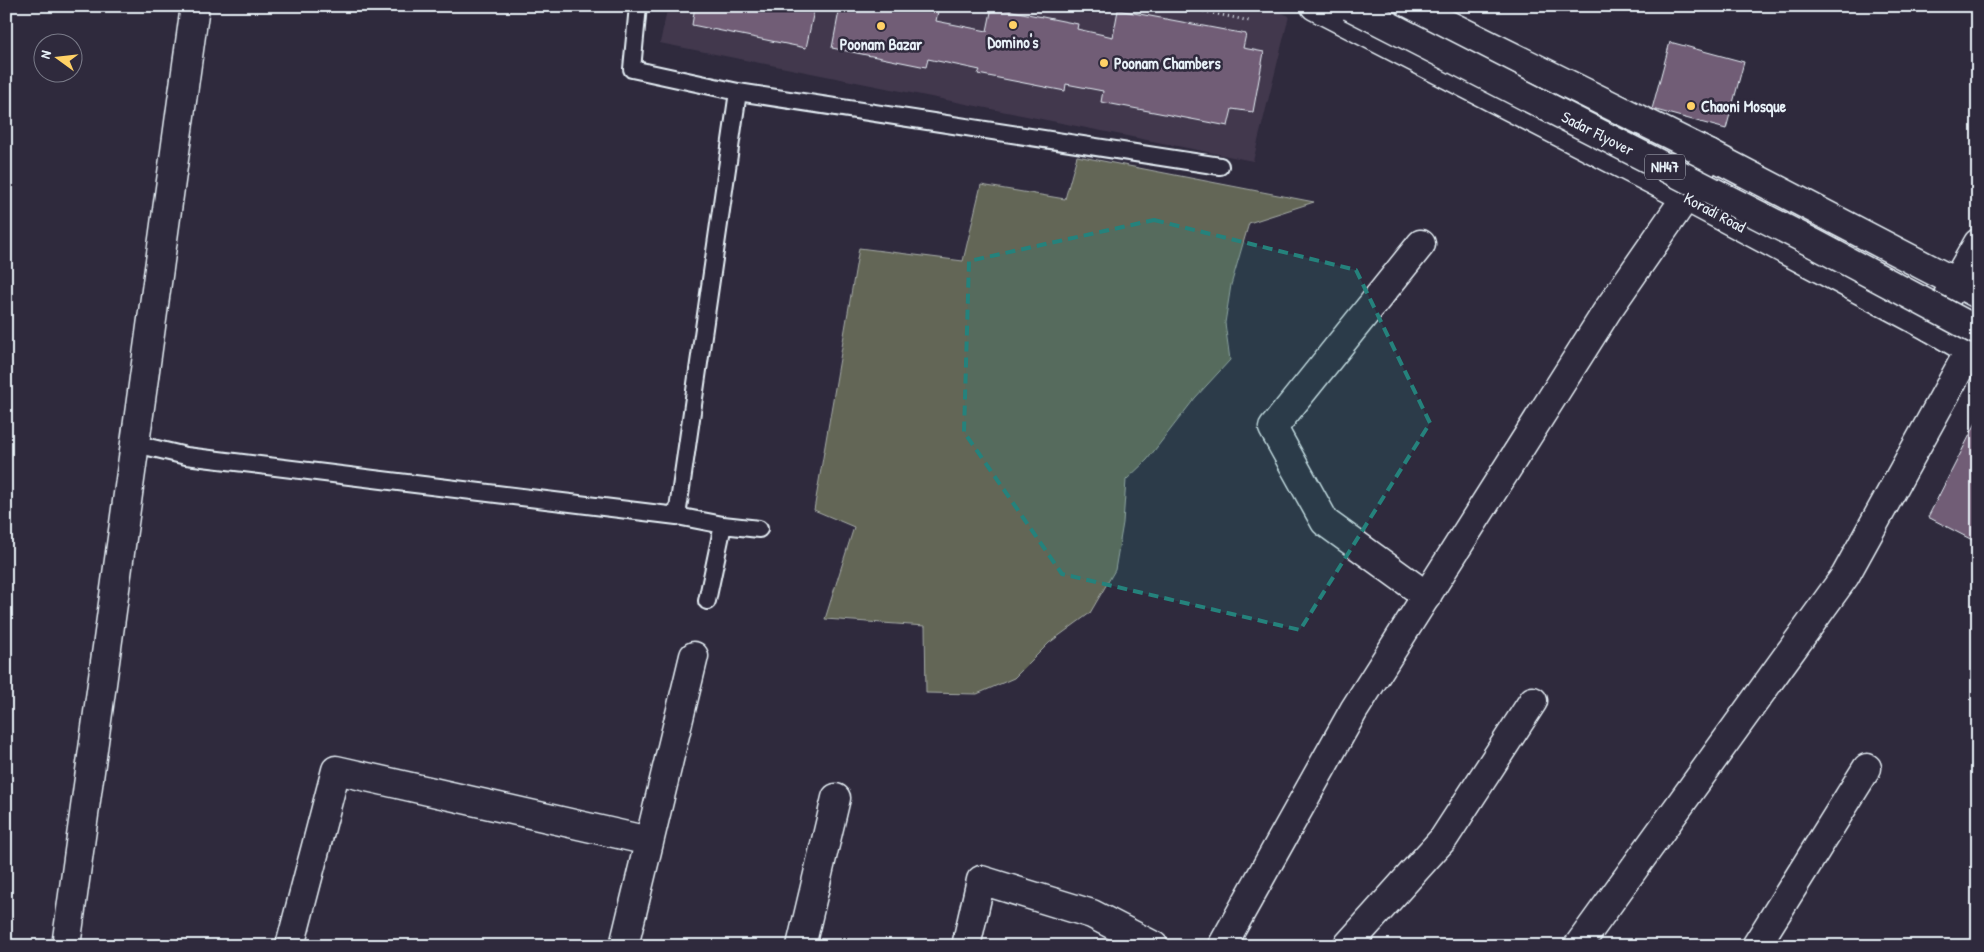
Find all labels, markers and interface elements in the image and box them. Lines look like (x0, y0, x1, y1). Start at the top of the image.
marker: Domino's (1007, 19, 1019, 31)
marker: Poonam Bazar (875, 20, 887, 32)
place label: Domino's (988, 31, 1039, 53)
north arrow (32, 32, 82, 82)
place label: Poonam Bazar (840, 33, 923, 55)
text: N (35, 48, 55, 61)
place label: Poonam Chambers (1114, 52, 1221, 74)
marker: Poonam Chambers (1098, 57, 1110, 69)
place label: Chaoni Mosque (1701, 95, 1787, 118)
marker: Chaoni Mosque (1685, 100, 1697, 112)
street label: Sadar Flyover (1558, 105, 1638, 161)
road number: NH47 (1645, 154, 1685, 180)
street label: Koradi Road (1680, 187, 1750, 237)

